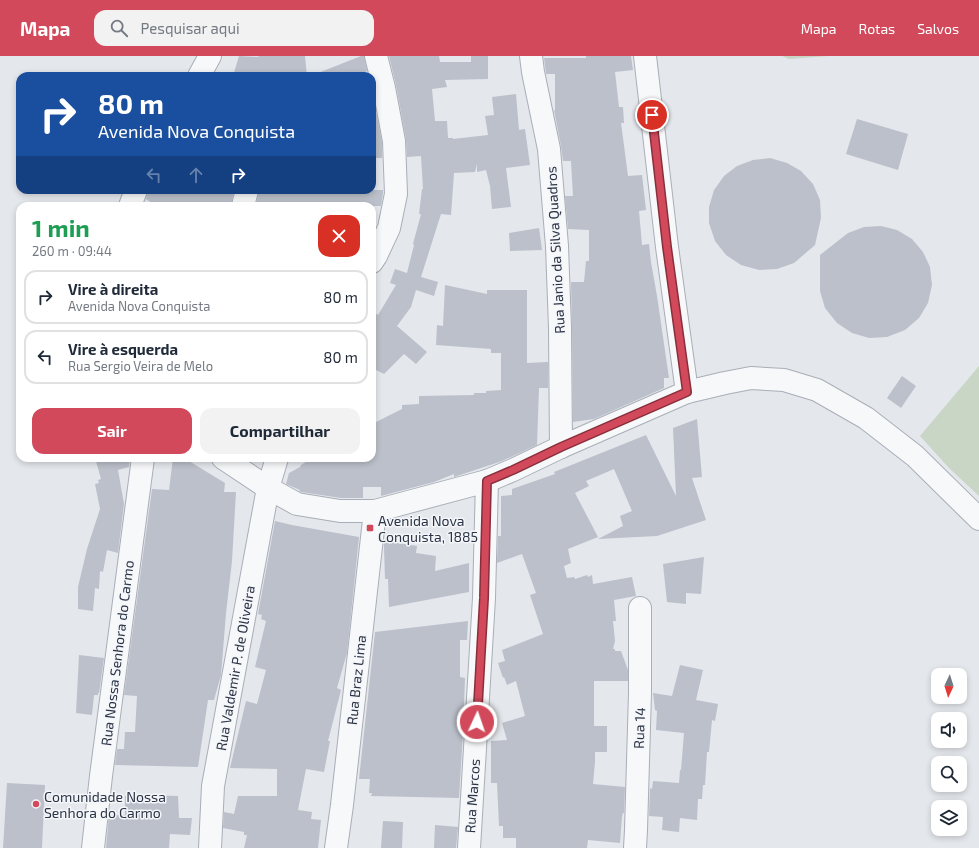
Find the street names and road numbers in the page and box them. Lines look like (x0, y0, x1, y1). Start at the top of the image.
street label: Rua Janio da Silva Quadros (542, 166, 568, 334)
street label: Rua Nossa Senhora do Carmo (97, 559, 137, 747)
street label: Rua Valdemir P. de Oliveira (212, 584, 258, 752)
street label: Rua Braz Lima (343, 634, 369, 726)
street label: Rua 14 (630, 707, 648, 749)
street label: Rua Marcos (461, 758, 483, 834)

